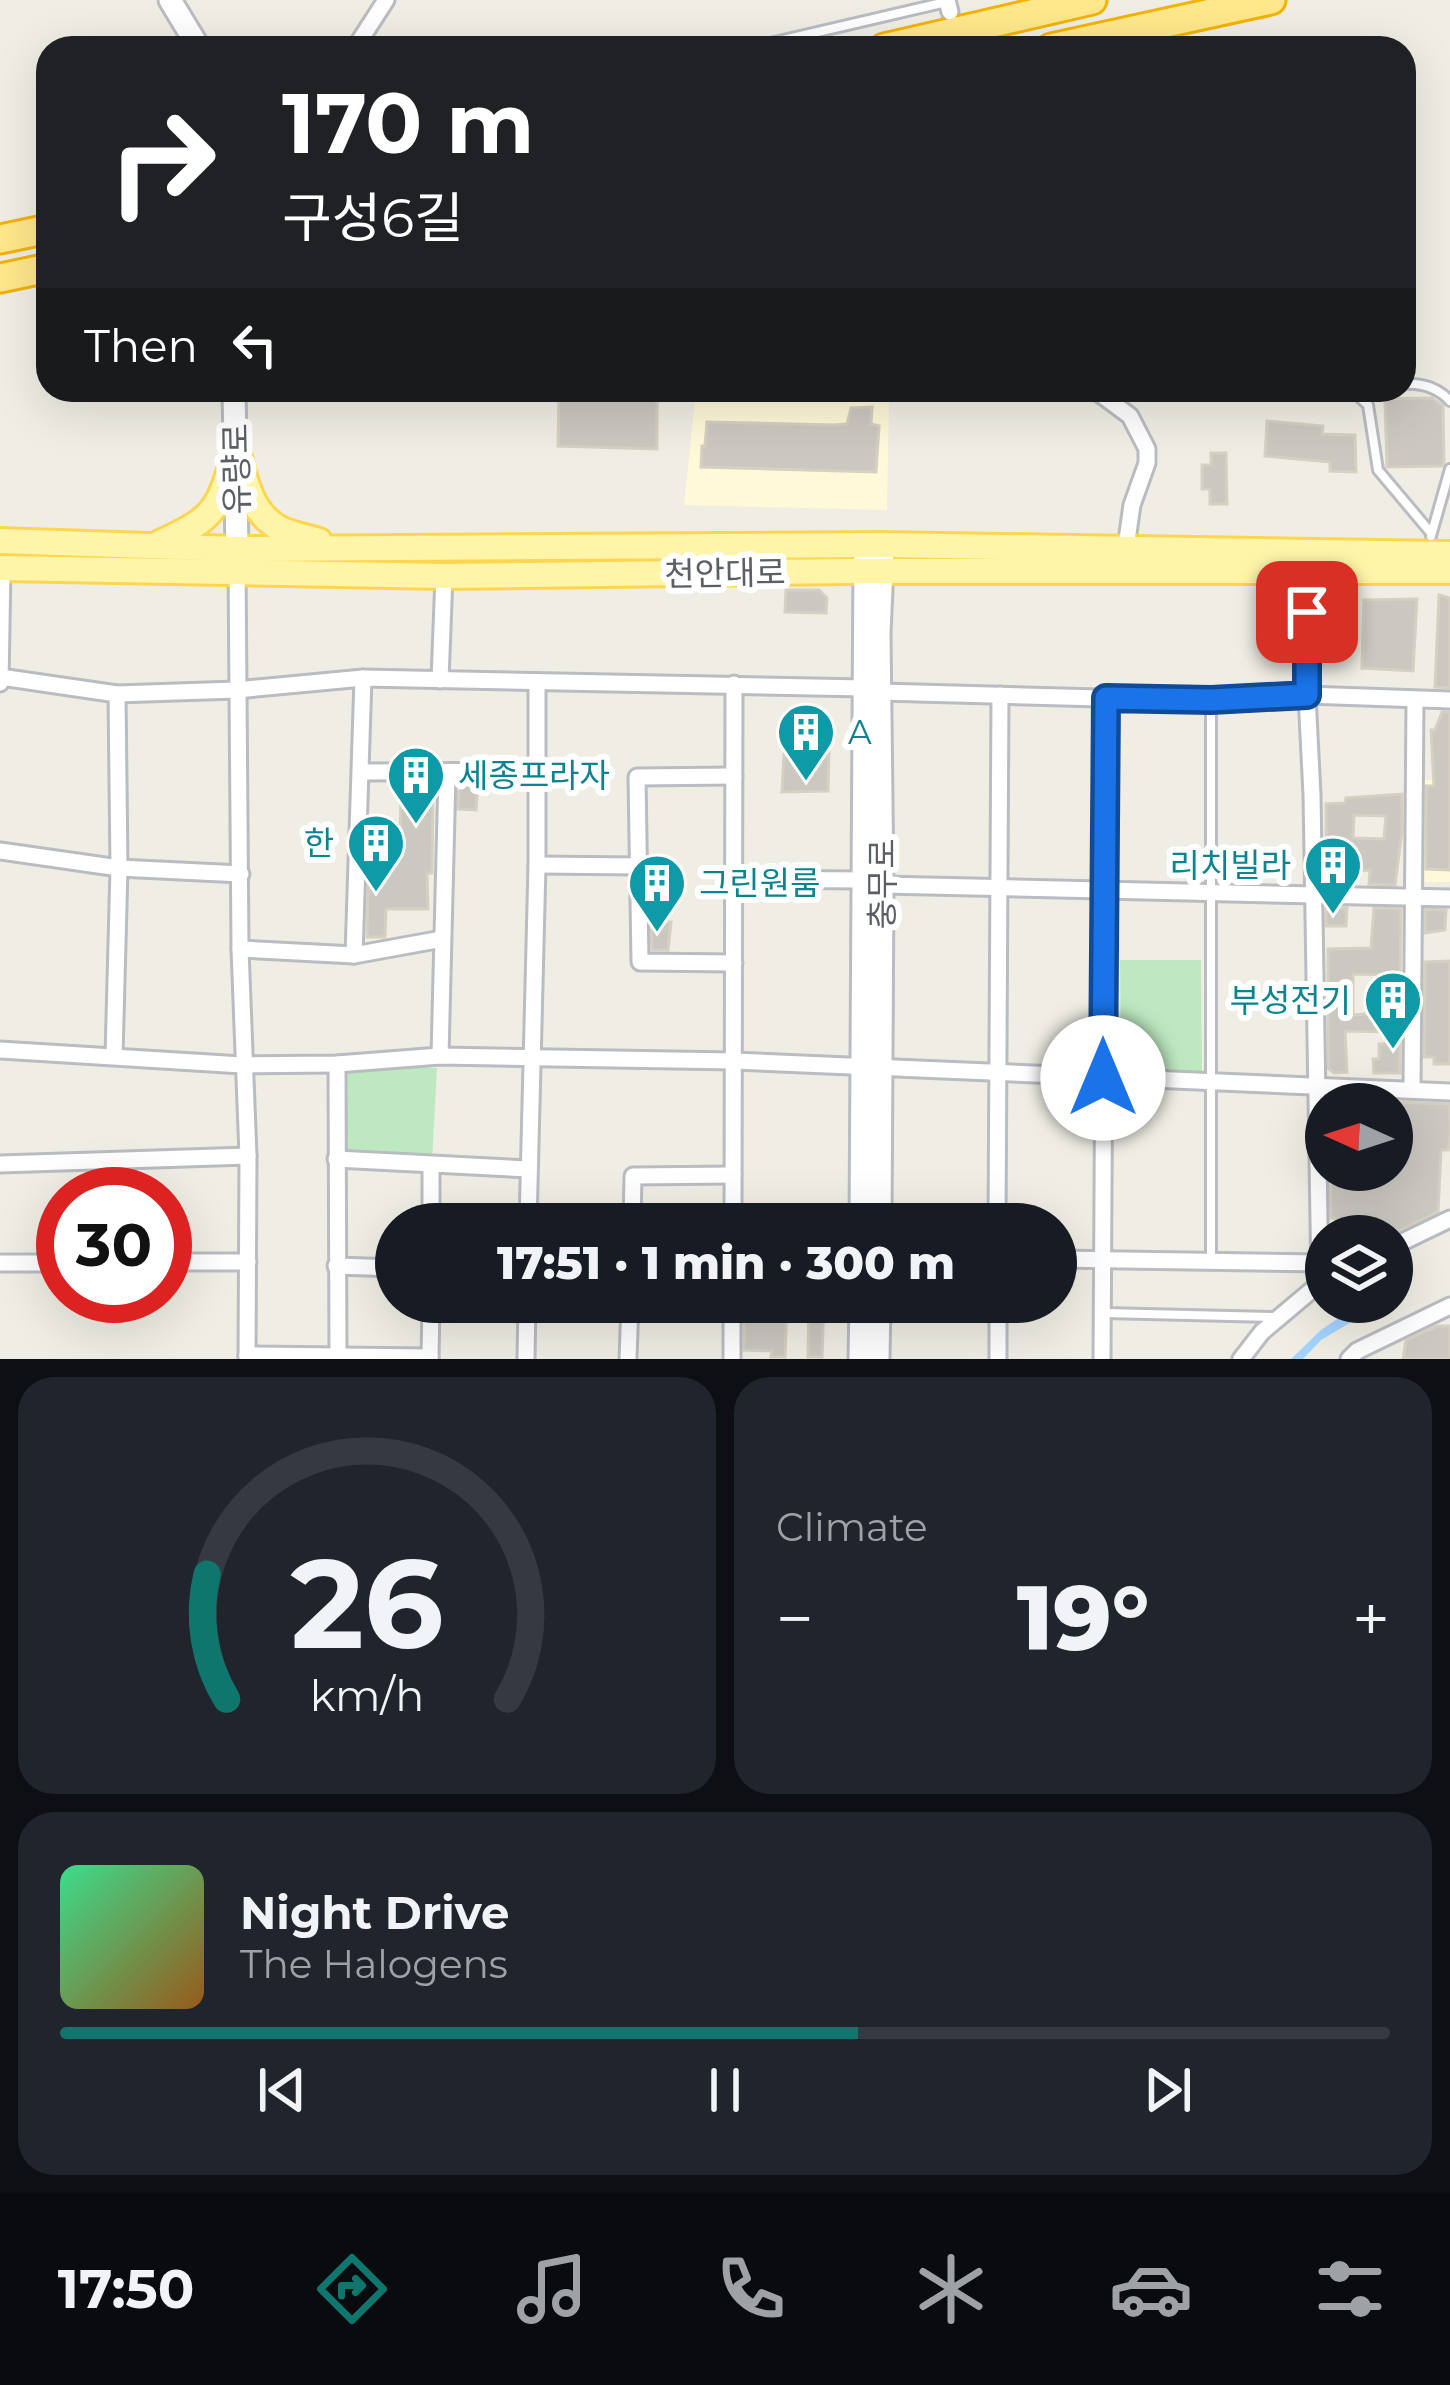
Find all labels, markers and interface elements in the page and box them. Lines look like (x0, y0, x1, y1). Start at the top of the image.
text: 170 m (282, 72, 534, 174)
icon: right (84, 84, 240, 240)
text: 구성6길 (282, 185, 464, 251)
icon: left (222, 312, 288, 378)
text: Then (84, 318, 198, 373)
street label: 유량로 (215, 423, 257, 515)
street label: 천안대로 (664, 552, 786, 594)
pin (1256, 561, 1358, 663)
icon: arrive (1274, 579, 1340, 645)
building icon: A (775, 701, 837, 783)
place label: A (848, 712, 872, 752)
building icon: 세종프라자 (385, 744, 447, 826)
place label: 세종프라자 (458, 755, 610, 795)
building icon: 한 (345, 812, 407, 894)
place label: 한 (304, 823, 334, 863)
building icon: 리치빌라 (1302, 834, 1364, 916)
street label: 충무로 (862, 838, 902, 930)
place label: 리치빌라 (1170, 845, 1291, 885)
building icon: 그린원룸 (626, 852, 688, 934)
place label: 그린원룸 (699, 863, 820, 903)
building icon: 부성전기 (1362, 969, 1424, 1051)
place label: 부성전기 (1230, 980, 1351, 1020)
position arrow (1040, 1015, 1166, 1141)
north arrow (1305, 1083, 1413, 1191)
map controls (1305, 1083, 1413, 1323)
speed limit sign: 30 (36, 1167, 192, 1323)
button: layers (1305, 1215, 1413, 1323)
text: 17:51 · 1 min · 300 m (497, 1235, 955, 1290)
text: Climate (776, 1503, 928, 1551)
text: 26 (290, 1527, 444, 1679)
text: 19° (1017, 1563, 1149, 1673)
text: − (776, 1578, 814, 1659)
text: + (1352, 1578, 1390, 1659)
text: km/h (310, 1668, 424, 1721)
text: Night Drive (240, 1885, 509, 1940)
text: The Halogens (240, 1940, 508, 1988)
icon: previous (249, 2057, 315, 2123)
icon: pause (692, 2057, 758, 2123)
icon: next (1135, 2057, 1201, 2123)
icon: directions (310, 2247, 394, 2331)
icon: music (510, 2247, 594, 2331)
icon: phone (709, 2247, 793, 2331)
icon: climate (909, 2247, 993, 2331)
icon: car (1109, 2247, 1193, 2331)
icon: filters (1308, 2247, 1392, 2331)
text: 17:50 (58, 2256, 194, 2322)

